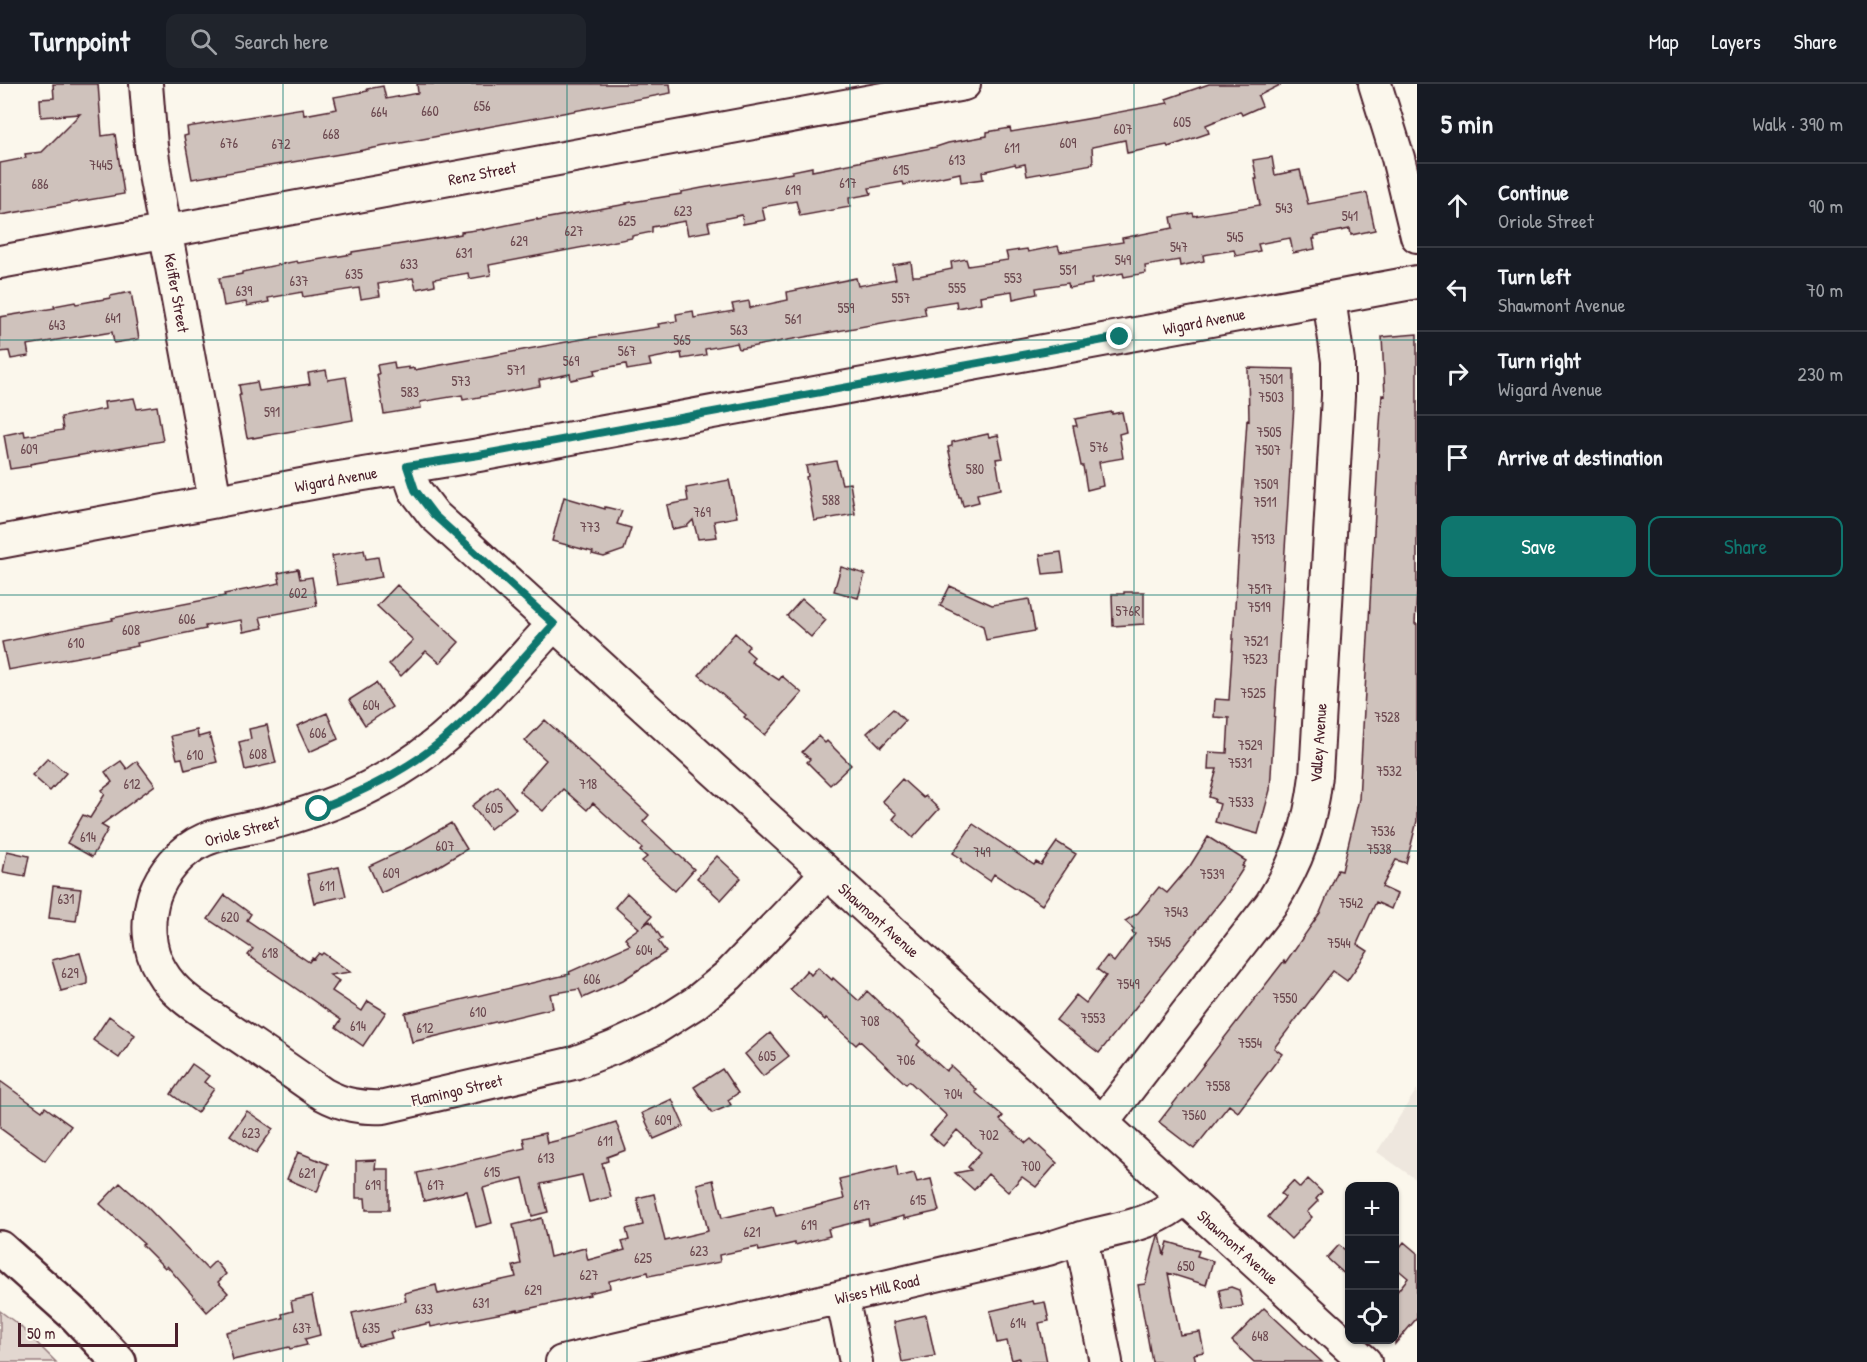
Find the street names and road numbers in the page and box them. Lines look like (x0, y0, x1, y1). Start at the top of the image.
street label: Renz Street (446, 156, 518, 190)
street label: Keiffer Street (159, 252, 195, 335)
street label: Wigard Avenue (1161, 302, 1248, 340)
street label: Wigard Avenue (293, 461, 380, 497)
street label: Valley Avenue (1304, 702, 1332, 783)
street label: Oriole Street (202, 810, 282, 852)
street label: Shawmont Avenue (834, 878, 925, 963)
street label: Flamingo Street (408, 1069, 505, 1111)
street label: Shawmont Avenue (1193, 1205, 1284, 1290)
street label: Wises Mill Road (833, 1269, 921, 1309)

